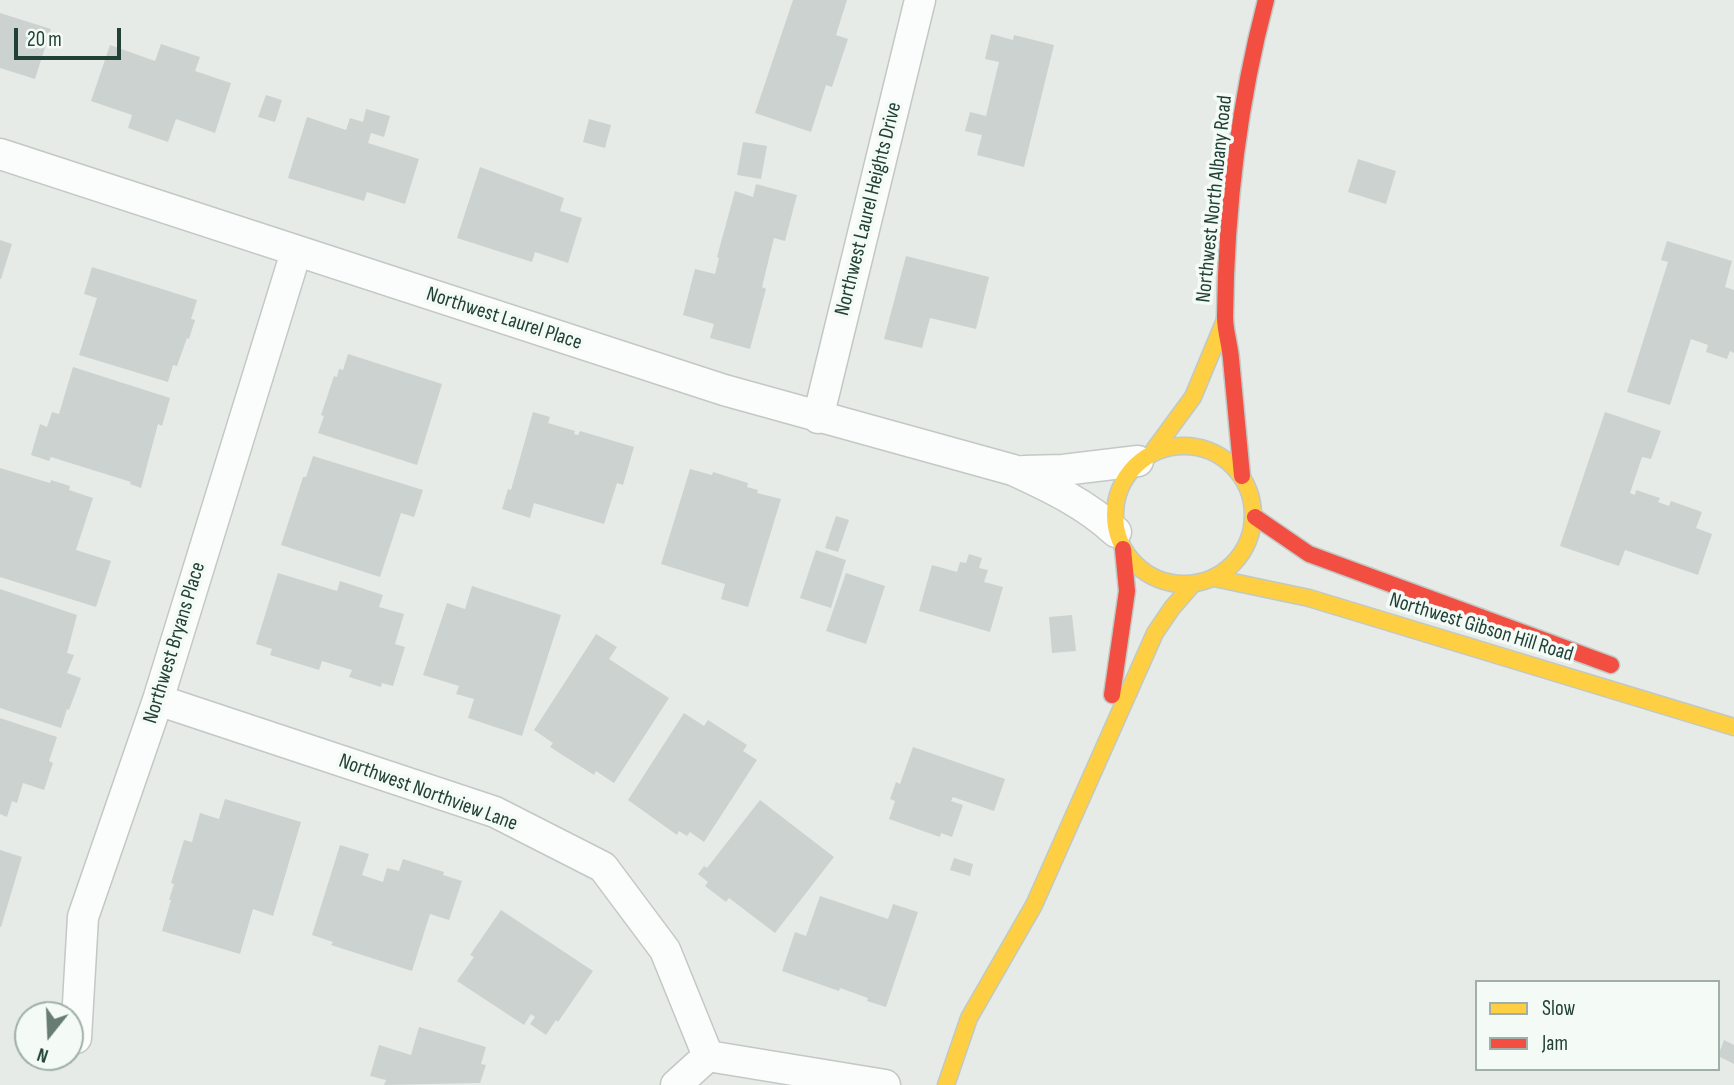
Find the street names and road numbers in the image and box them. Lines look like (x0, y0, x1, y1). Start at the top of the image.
street label: Northwest North Albany Road (1192, 94, 1238, 304)
street label: Northwest Laurel Heights Drive (830, 100, 908, 318)
street label: Northwest Laurel Place (423, 282, 585, 356)
street label: Northwest Bryans Place (138, 559, 212, 727)
street label: Northwest Gibson Hill Road (1386, 588, 1576, 668)
street label: Northwest Northview Lane (335, 749, 521, 837)

